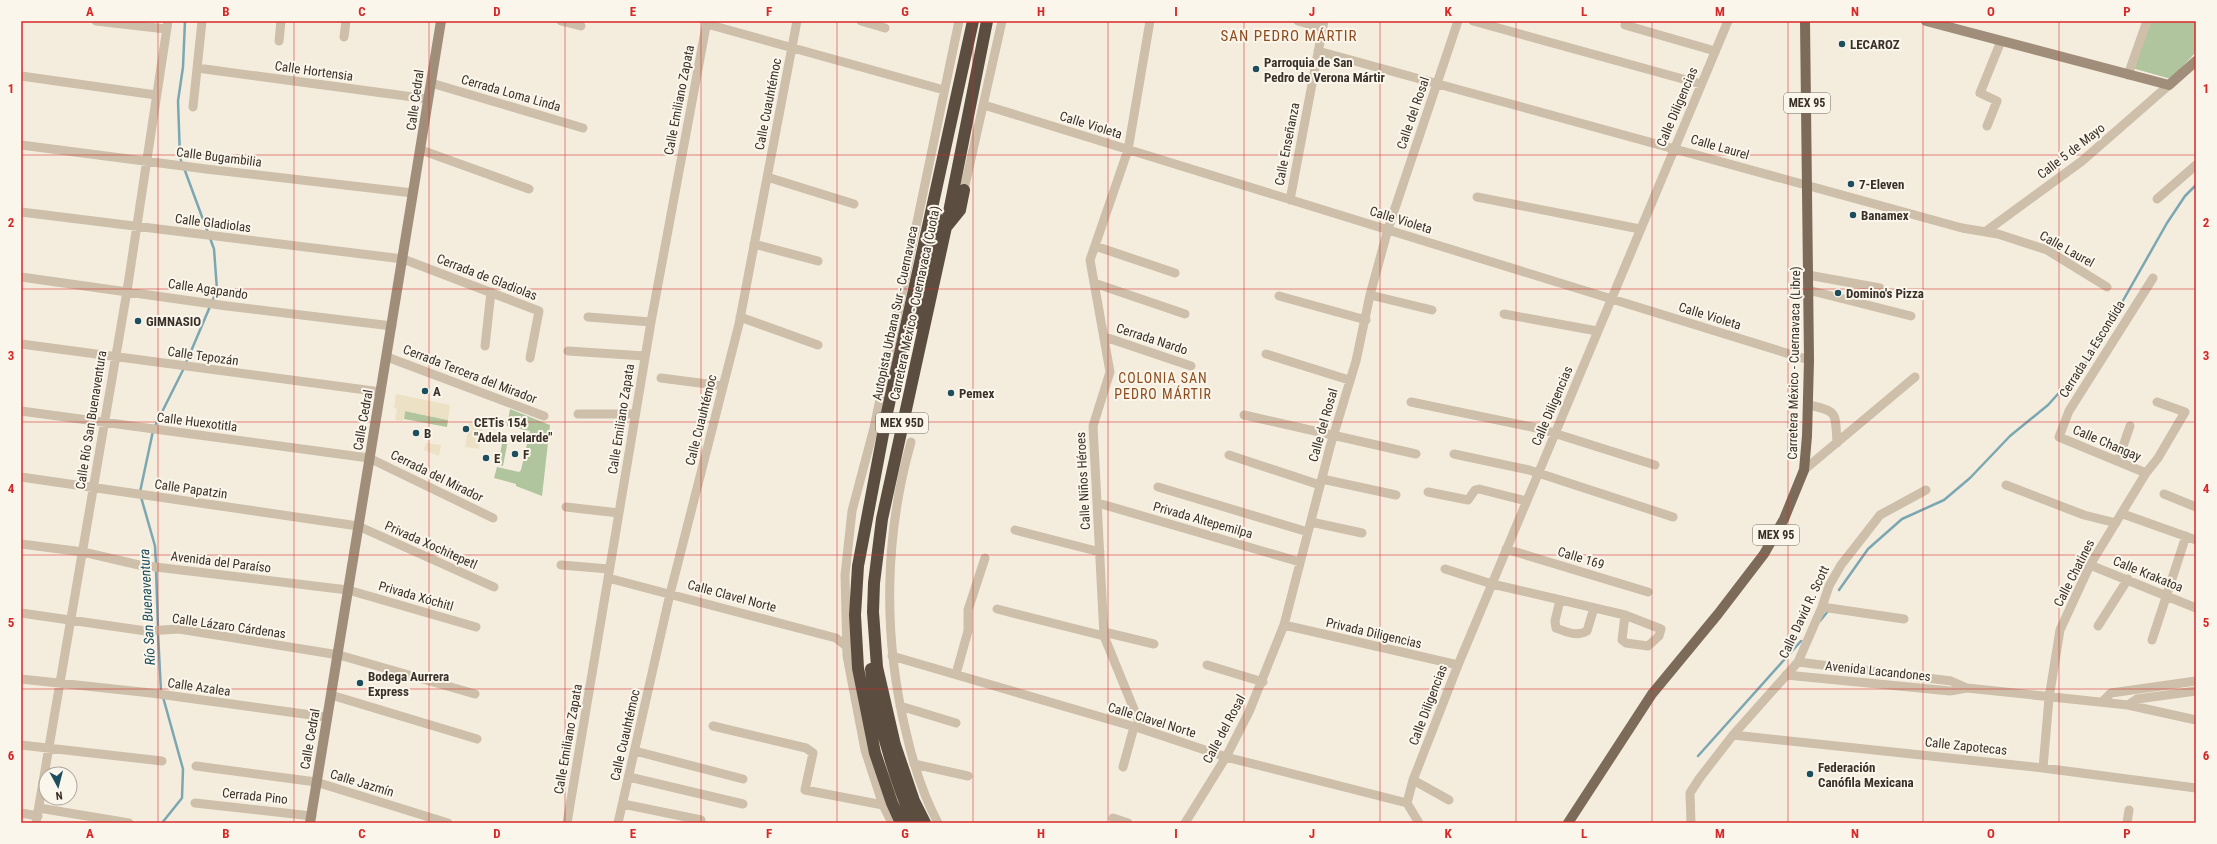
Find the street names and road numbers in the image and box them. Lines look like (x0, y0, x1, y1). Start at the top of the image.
street label: Calle Emiliano Zapata (661, 44, 697, 156)
street label: Calle Cuauhtémoc (752, 57, 784, 151)
street label: Calle Hortensia (274, 58, 354, 84)
street label: Calle Diligencias (1653, 65, 1701, 149)
street label: Calle Cedral (403, 69, 427, 131)
street label: Cerrada Loma Linda (459, 72, 563, 114)
street label: Calle del Rosal (1394, 75, 1432, 151)
road number: MEX 95 (1784, 93, 1830, 113)
street label: Calle Enseñanza (1272, 101, 1302, 187)
street label: Calle Violeta (1058, 108, 1124, 142)
street label: Calle 5 de Mayo (2034, 120, 2108, 182)
street label: Calle Laurel (1689, 131, 1751, 163)
street label: Calle Bugambilia (175, 144, 263, 170)
street label: Calle Violeta (1368, 203, 1434, 237)
street label: Carretera México - Cuernavaca (Cuota) (887, 205, 943, 401)
street label: Calle Gladiolas (174, 211, 252, 235)
street label: Autopista Urbana Sur - Cuernavaca (869, 224, 921, 402)
street label: Calle Laurel (2037, 228, 2097, 270)
street label: Cerrada de Gladiolas (435, 251, 539, 303)
street label: Carretera México - Cuernavaca (Libre) (1785, 266, 1803, 460)
street label: Calle Agapando (167, 276, 249, 302)
street label: Cerrada La Escondida (2056, 298, 2128, 400)
street label: Calle Violeta (1677, 299, 1743, 333)
street label: Cerrada Nardo (1114, 320, 1190, 358)
street label: Cerrada Tercera del Mirador (401, 342, 539, 406)
street label: Calle Tepozán (166, 344, 240, 368)
street label: Calle Río San Buenaventura (73, 350, 109, 490)
street label: Calle Emiliano Zapata (605, 363, 637, 475)
street label: Calle Diligencias (1528, 364, 1576, 448)
street label: Calle Cuauhtémoc (682, 373, 720, 467)
street label: Calle del Rosal (1305, 387, 1341, 463)
street label: Calle Cedral (350, 388, 376, 452)
street label: Calle Huexotitla (156, 410, 238, 434)
road number: MEX 95D (876, 413, 928, 433)
street label: Calle Changay (2071, 422, 2144, 464)
street label: Calle Niños Héroes (1073, 432, 1093, 530)
street label: Cerrada del Mirador (388, 447, 486, 505)
street label: Calle Papatzin (154, 476, 228, 502)
street label: Privada Altepemilpa (1152, 499, 1254, 541)
street label: Privada Xochitepetl (382, 518, 480, 572)
road number: MEX 95 (1753, 525, 1799, 545)
street label: Calle Chatines (2051, 537, 2097, 609)
street label: Calle 169 (1556, 544, 1606, 572)
street label: Avenida del Paraíso (170, 548, 272, 576)
street label: Calle Krakatoa (2111, 553, 2185, 595)
street label: Calle David R. Scott (1776, 563, 1832, 661)
street label: Calle Clavel Norte (686, 577, 778, 615)
street label: Privada Xóchitl (377, 578, 455, 614)
street label: Calle Lázaro Cárdenas (171, 611, 287, 641)
street label: Privada Diligencias (1325, 615, 1423, 651)
street label: Avenida Lacandones (1825, 658, 1932, 684)
street label: Calle Diligencias (1406, 663, 1450, 747)
street label: Calle Azalea (167, 675, 231, 699)
street label: Calle Emiliano Zapata (551, 683, 585, 795)
street label: Calle Cuauhtémoc (607, 688, 643, 782)
street label: Calle del Rosal (1200, 692, 1248, 766)
street label: Calle Clavel Norte (1106, 699, 1198, 741)
street label: Calle Cedral (297, 707, 323, 771)
street label: Calle Zapotecas (1924, 734, 2008, 758)
street label: Calle Jazmín (328, 766, 396, 800)
street label: Cerrada Pino (221, 785, 289, 807)

